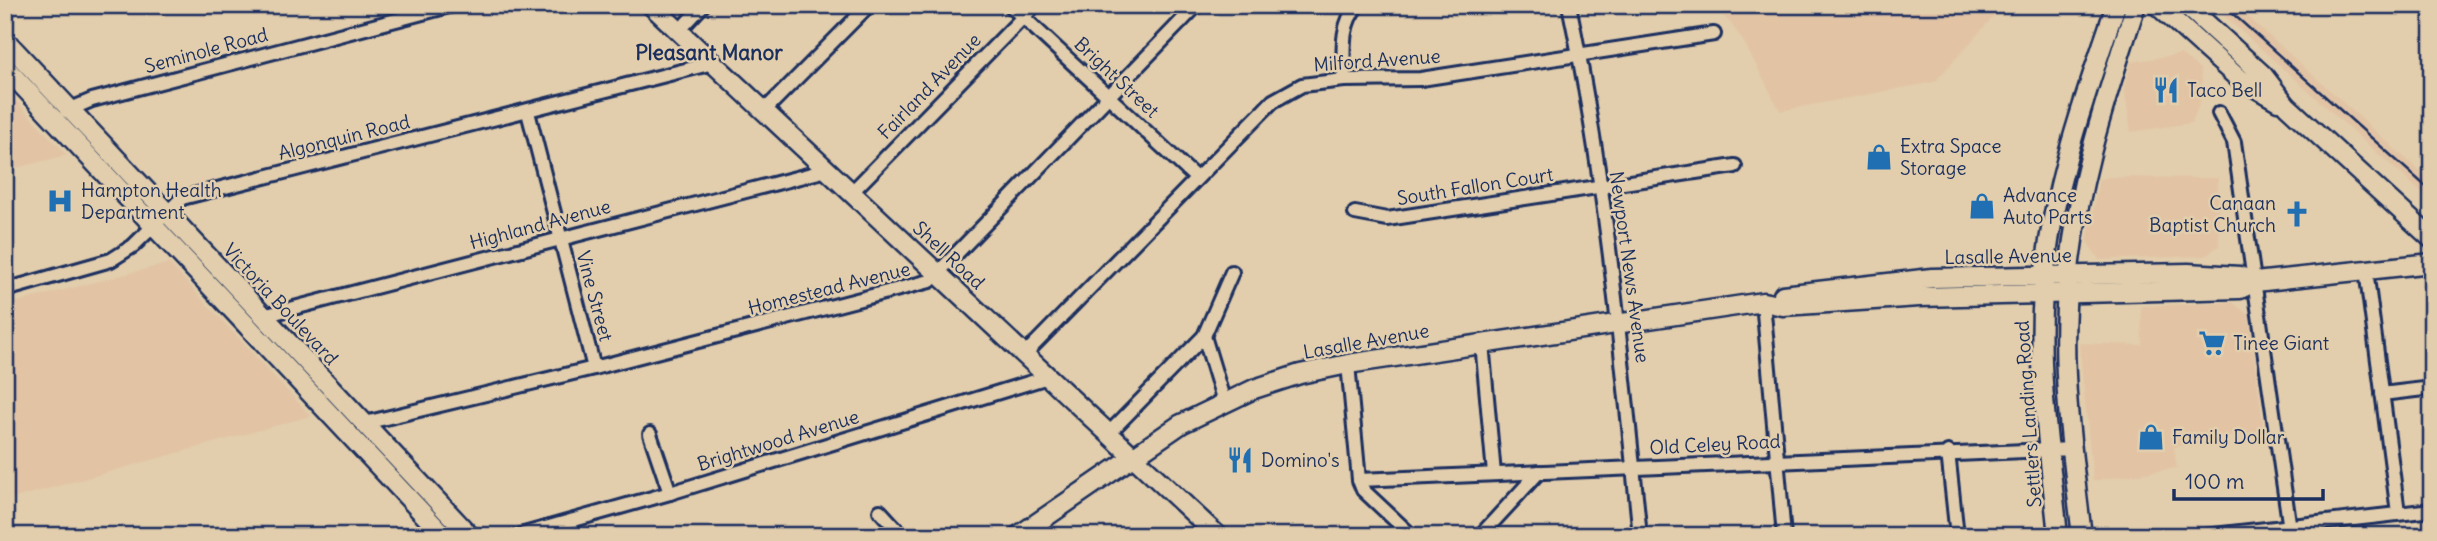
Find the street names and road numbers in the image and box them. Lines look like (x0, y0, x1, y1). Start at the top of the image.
street label: Seminole Road (142, 22, 270, 78)
street label: Fairland Avenue (872, 28, 986, 144)
street label: Bright Street (1070, 32, 1164, 122)
street label: Milford Avenue (1313, 44, 1441, 76)
street label: Algonquin Road (276, 109, 412, 165)
street label: South Fallon Court (1395, 162, 1555, 210)
street label: Newport News Avenue (1605, 170, 1655, 364)
street label: Highland Avenue (467, 194, 613, 254)
street label: Shell Road (908, 216, 990, 294)
street label: Victoria Boulevard (218, 238, 344, 370)
street label: Lasalle Avenue (1944, 243, 2072, 269)
street label: Vine Street (571, 248, 619, 344)
street label: Homestead Avenue (745, 256, 913, 320)
street label: Lasalle Avenue (1301, 318, 1431, 364)
street label: Settlers Landing Road (2009, 320, 2047, 508)
street label: Brightwood Avenue (694, 404, 862, 476)
street label: Old Celey Road (1649, 429, 1781, 459)

